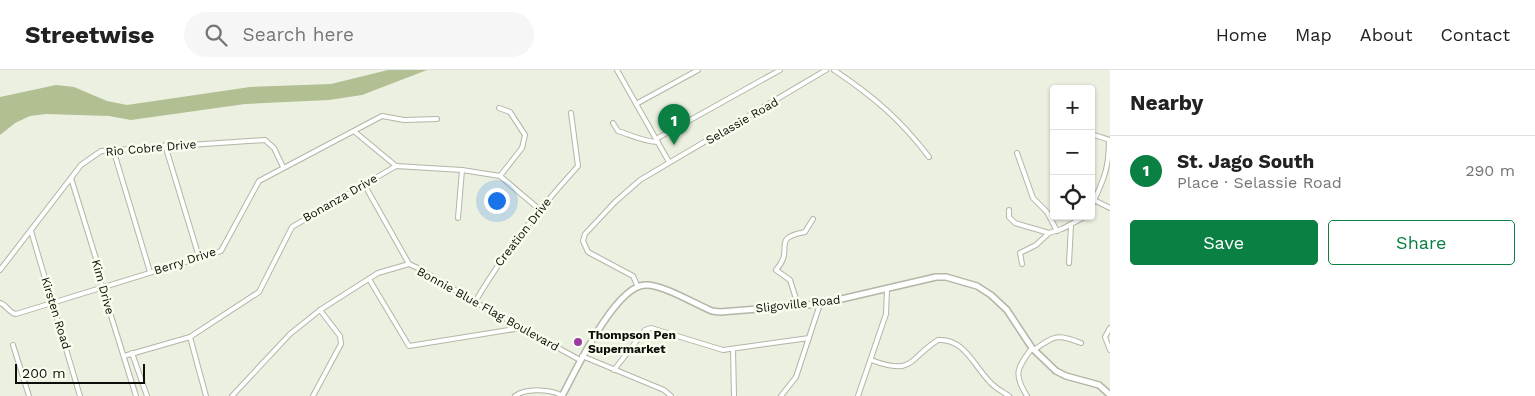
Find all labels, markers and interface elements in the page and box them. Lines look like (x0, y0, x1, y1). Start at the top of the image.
search box (184, 12, 534, 57)
text: Streetwise (25, 21, 154, 49)
icon: search (202, 21, 230, 49)
text: Search here (242, 23, 354, 46)
text: Home (1216, 24, 1267, 45)
text: Map (1295, 24, 1332, 45)
text: About (1360, 24, 1412, 45)
text: Contact (1440, 24, 1510, 45)
map controls (1050, 85, 1095, 220)
button: + (1050, 85, 1095, 130)
text: Nearby (1130, 90, 1203, 115)
street label: Selassie Road (703, 95, 781, 147)
pin: 1 (658, 104, 690, 145)
button: − (1050, 130, 1095, 175)
street label: Rio Cobre Drive (105, 137, 197, 159)
text: St. Jago South (1177, 150, 1314, 173)
text: 1 (1143, 161, 1149, 180)
text: 290 m (1465, 161, 1515, 180)
street label: Bonanza Drive (300, 171, 380, 225)
text: Place · Selassie Road (1177, 173, 1342, 192)
button: locate (1050, 175, 1095, 220)
your location (484, 188, 510, 214)
street label: Creation Drive (492, 195, 554, 269)
button: Save (1130, 220, 1318, 265)
button: Share (1328, 220, 1515, 265)
street label: Berry Drive (152, 244, 218, 278)
street label: Kim Drive (89, 258, 117, 316)
street label: Bonnie Blue Flag Boulevard (415, 264, 561, 354)
street label: Kirsten Road (38, 275, 74, 351)
street label: Sligoville Road (755, 293, 841, 315)
place label: Thompson Pen Supermarket (588, 328, 676, 356)
marker: Thompson Pen Supermarket (572, 336, 584, 348)
scale bar (15, 361, 145, 384)
text: 200 m (22, 365, 66, 381)

